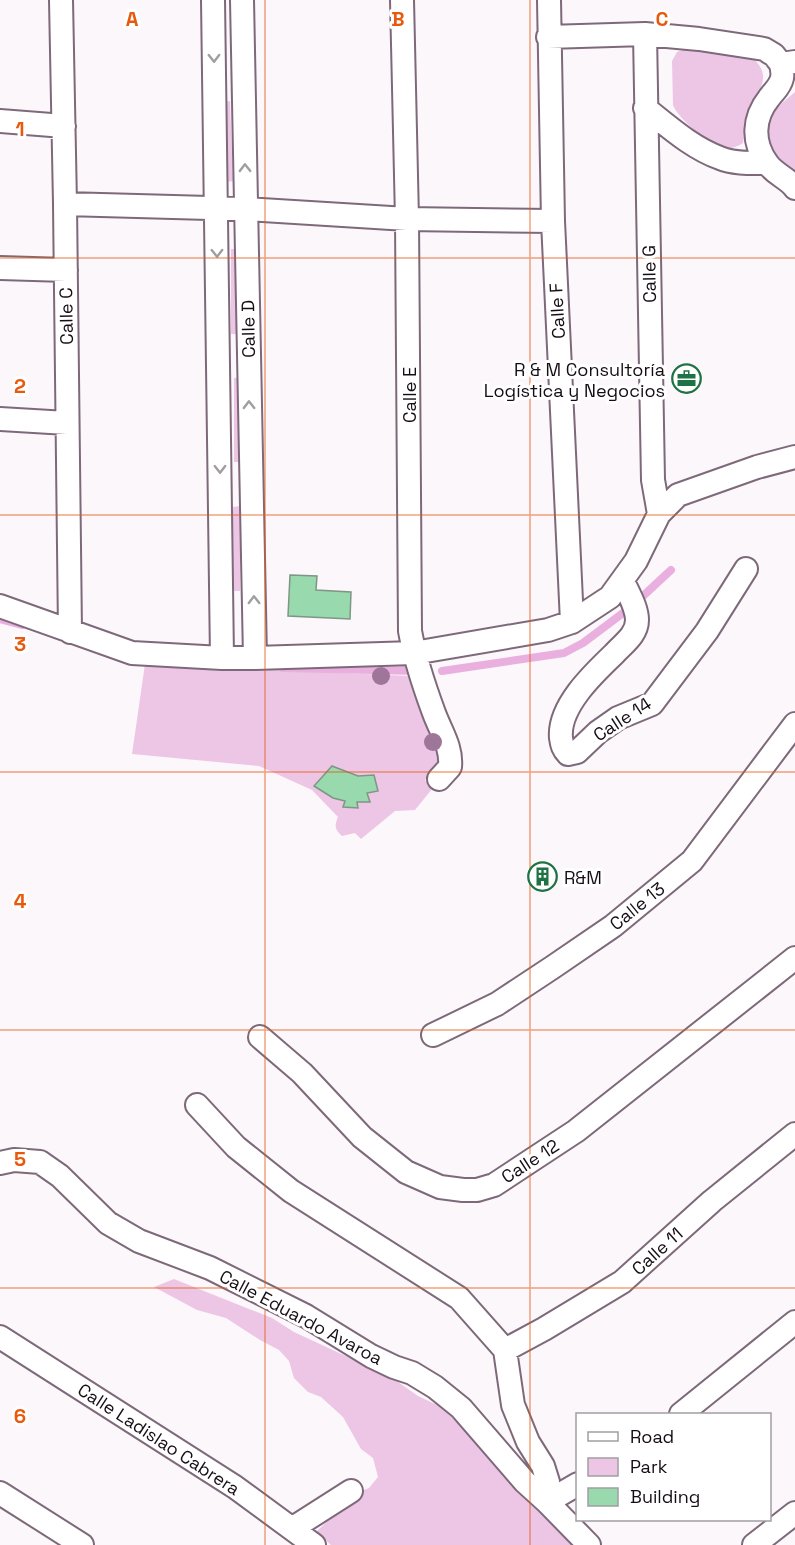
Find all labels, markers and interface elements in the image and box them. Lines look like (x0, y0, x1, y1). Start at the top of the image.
text: A (126, 6, 139, 32)
text: B (391, 6, 405, 32)
text: C (656, 6, 669, 32)
one-way arrow (208, 54, 220, 63)
text: 1 (15, 116, 25, 142)
one-way arrow (238, 164, 251, 173)
street label: Calle G (637, 245, 661, 303)
one-way arrow (211, 249, 223, 258)
street label: Calle F (544, 282, 570, 339)
street label: Calle C (54, 287, 78, 345)
street label: Calle D (236, 300, 260, 358)
place label: R & M Consultoría Logística y Negocios (484, 358, 665, 402)
office icon: R & M Consultoría Logística y Negocios (670, 363, 702, 395)
street label: Calle E (398, 367, 421, 423)
text: 2 (14, 373, 26, 399)
one-way arrow (243, 401, 256, 410)
one-way arrow (213, 465, 226, 474)
one-way arrow (247, 595, 260, 604)
text: 3 (14, 631, 26, 657)
street label: Calle 14 (589, 692, 655, 746)
building icon: R&M (527, 861, 559, 893)
place label: R&M (564, 866, 602, 889)
street label: Calle 13 (605, 877, 669, 935)
text: 4 (14, 888, 27, 914)
street label: Calle 12 (497, 1134, 563, 1188)
text: 5 (14, 1146, 26, 1172)
street label: Calle 11 (627, 1222, 687, 1280)
street label: Calle Eduardo Avaroa (216, 1264, 386, 1370)
street label: Calle Ladislao Cabrera (73, 1378, 245, 1500)
text: 6 (14, 1403, 26, 1429)
legend (576, 1413, 771, 1521)
text: Road (630, 1425, 674, 1448)
text: Park (630, 1455, 668, 1478)
text: Building (630, 1485, 700, 1508)

